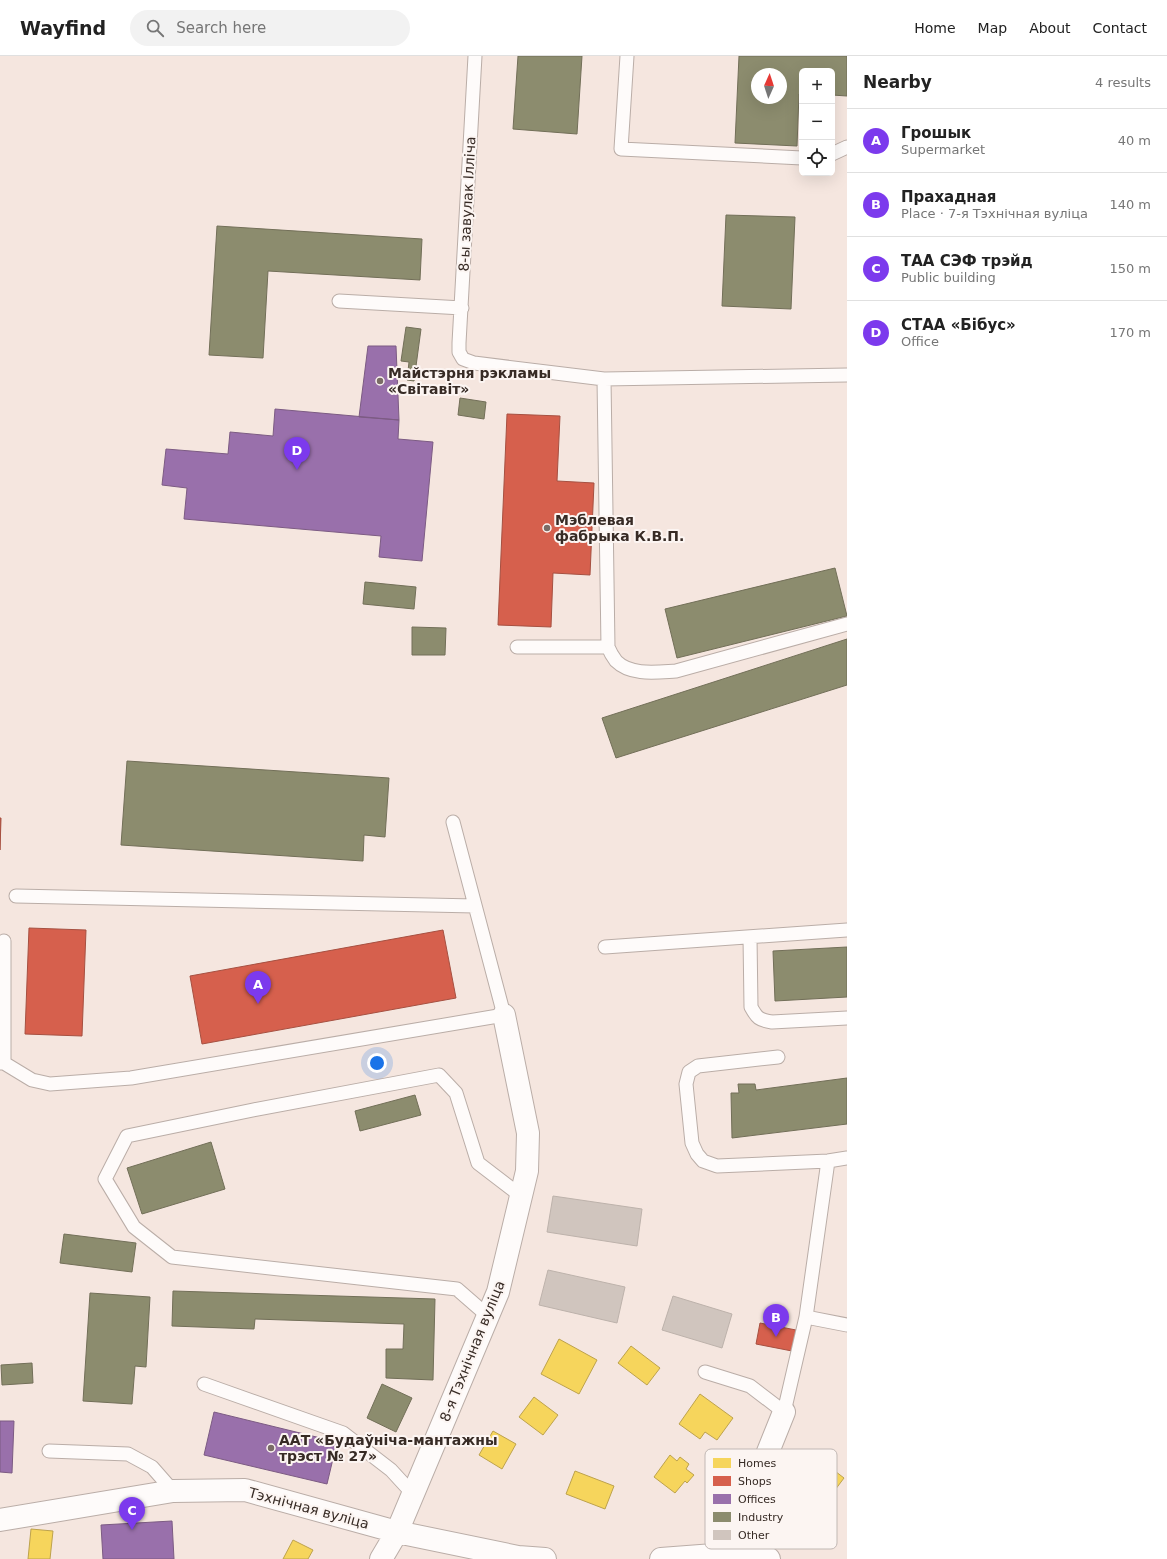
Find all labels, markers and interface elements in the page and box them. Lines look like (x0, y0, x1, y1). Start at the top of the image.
search box (130, 10, 410, 46)
text: Wayfind (20, 17, 106, 39)
icon: search (144, 17, 166, 39)
text: Search here (176, 19, 266, 37)
text: Home (914, 20, 956, 36)
text: Map (978, 20, 1007, 36)
text: About (1029, 20, 1071, 36)
text: Contact (1093, 20, 1147, 36)
north arrow (751, 68, 787, 104)
map controls (799, 68, 835, 176)
button: + (799, 68, 835, 104)
text: Nearby (863, 72, 932, 92)
text: 4 results (1095, 75, 1151, 90)
button: − (799, 104, 835, 140)
text: Грошык (901, 124, 971, 142)
text: A (871, 133, 881, 148)
text: 40 m (1118, 133, 1151, 148)
street label: 8-ы завулак Ілліча (455, 136, 479, 272)
button: locate (799, 140, 835, 176)
text: Supermarket (901, 142, 985, 157)
text: Прахадная (901, 188, 996, 206)
text: B (871, 197, 881, 212)
text: 140 m (1109, 197, 1151, 212)
text: Place · 7-я Тэхнічная вуліца (901, 206, 1088, 221)
text: ТАА СЭФ трэйд (901, 252, 1033, 270)
text: C (871, 261, 881, 276)
text: 150 m (1109, 261, 1151, 276)
text: Public building (901, 270, 996, 285)
text: СТАА «Бібус» (901, 316, 1016, 334)
text: D (871, 325, 881, 340)
text: 170 m (1109, 325, 1151, 340)
text: Office (901, 334, 939, 349)
place label: Майстэрня рэкламы «Світавіт» (388, 365, 551, 397)
marker: Майстэрня рэкламы «Світавіт» (375, 376, 385, 386)
pin: D (284, 437, 310, 470)
place label: Мэблевая фабрыка К.В.П. (555, 512, 684, 544)
marker: Мэблевая фабрыка К.В.П. (542, 523, 552, 533)
pin: A (245, 971, 271, 1004)
your location (367, 1053, 387, 1073)
street label: 8-я Тэхнічная вуліца (436, 1278, 508, 1424)
pin: B (763, 1304, 789, 1337)
place label: ААТ «Будаўніча-мантажны трэст № 27» (279, 1432, 498, 1464)
marker: ААТ «Будаўніча-мантажны трэст № 27» (266, 1443, 276, 1453)
legend (705, 1449, 837, 1549)
text: Homes (738, 1457, 776, 1470)
text: Shops (738, 1475, 772, 1488)
street label: Тэхнічная вуліца (246, 1484, 371, 1532)
text: Offices (738, 1493, 776, 1506)
pin: C (119, 1497, 145, 1530)
text: Industry (738, 1511, 784, 1524)
text: Other (738, 1529, 770, 1542)

